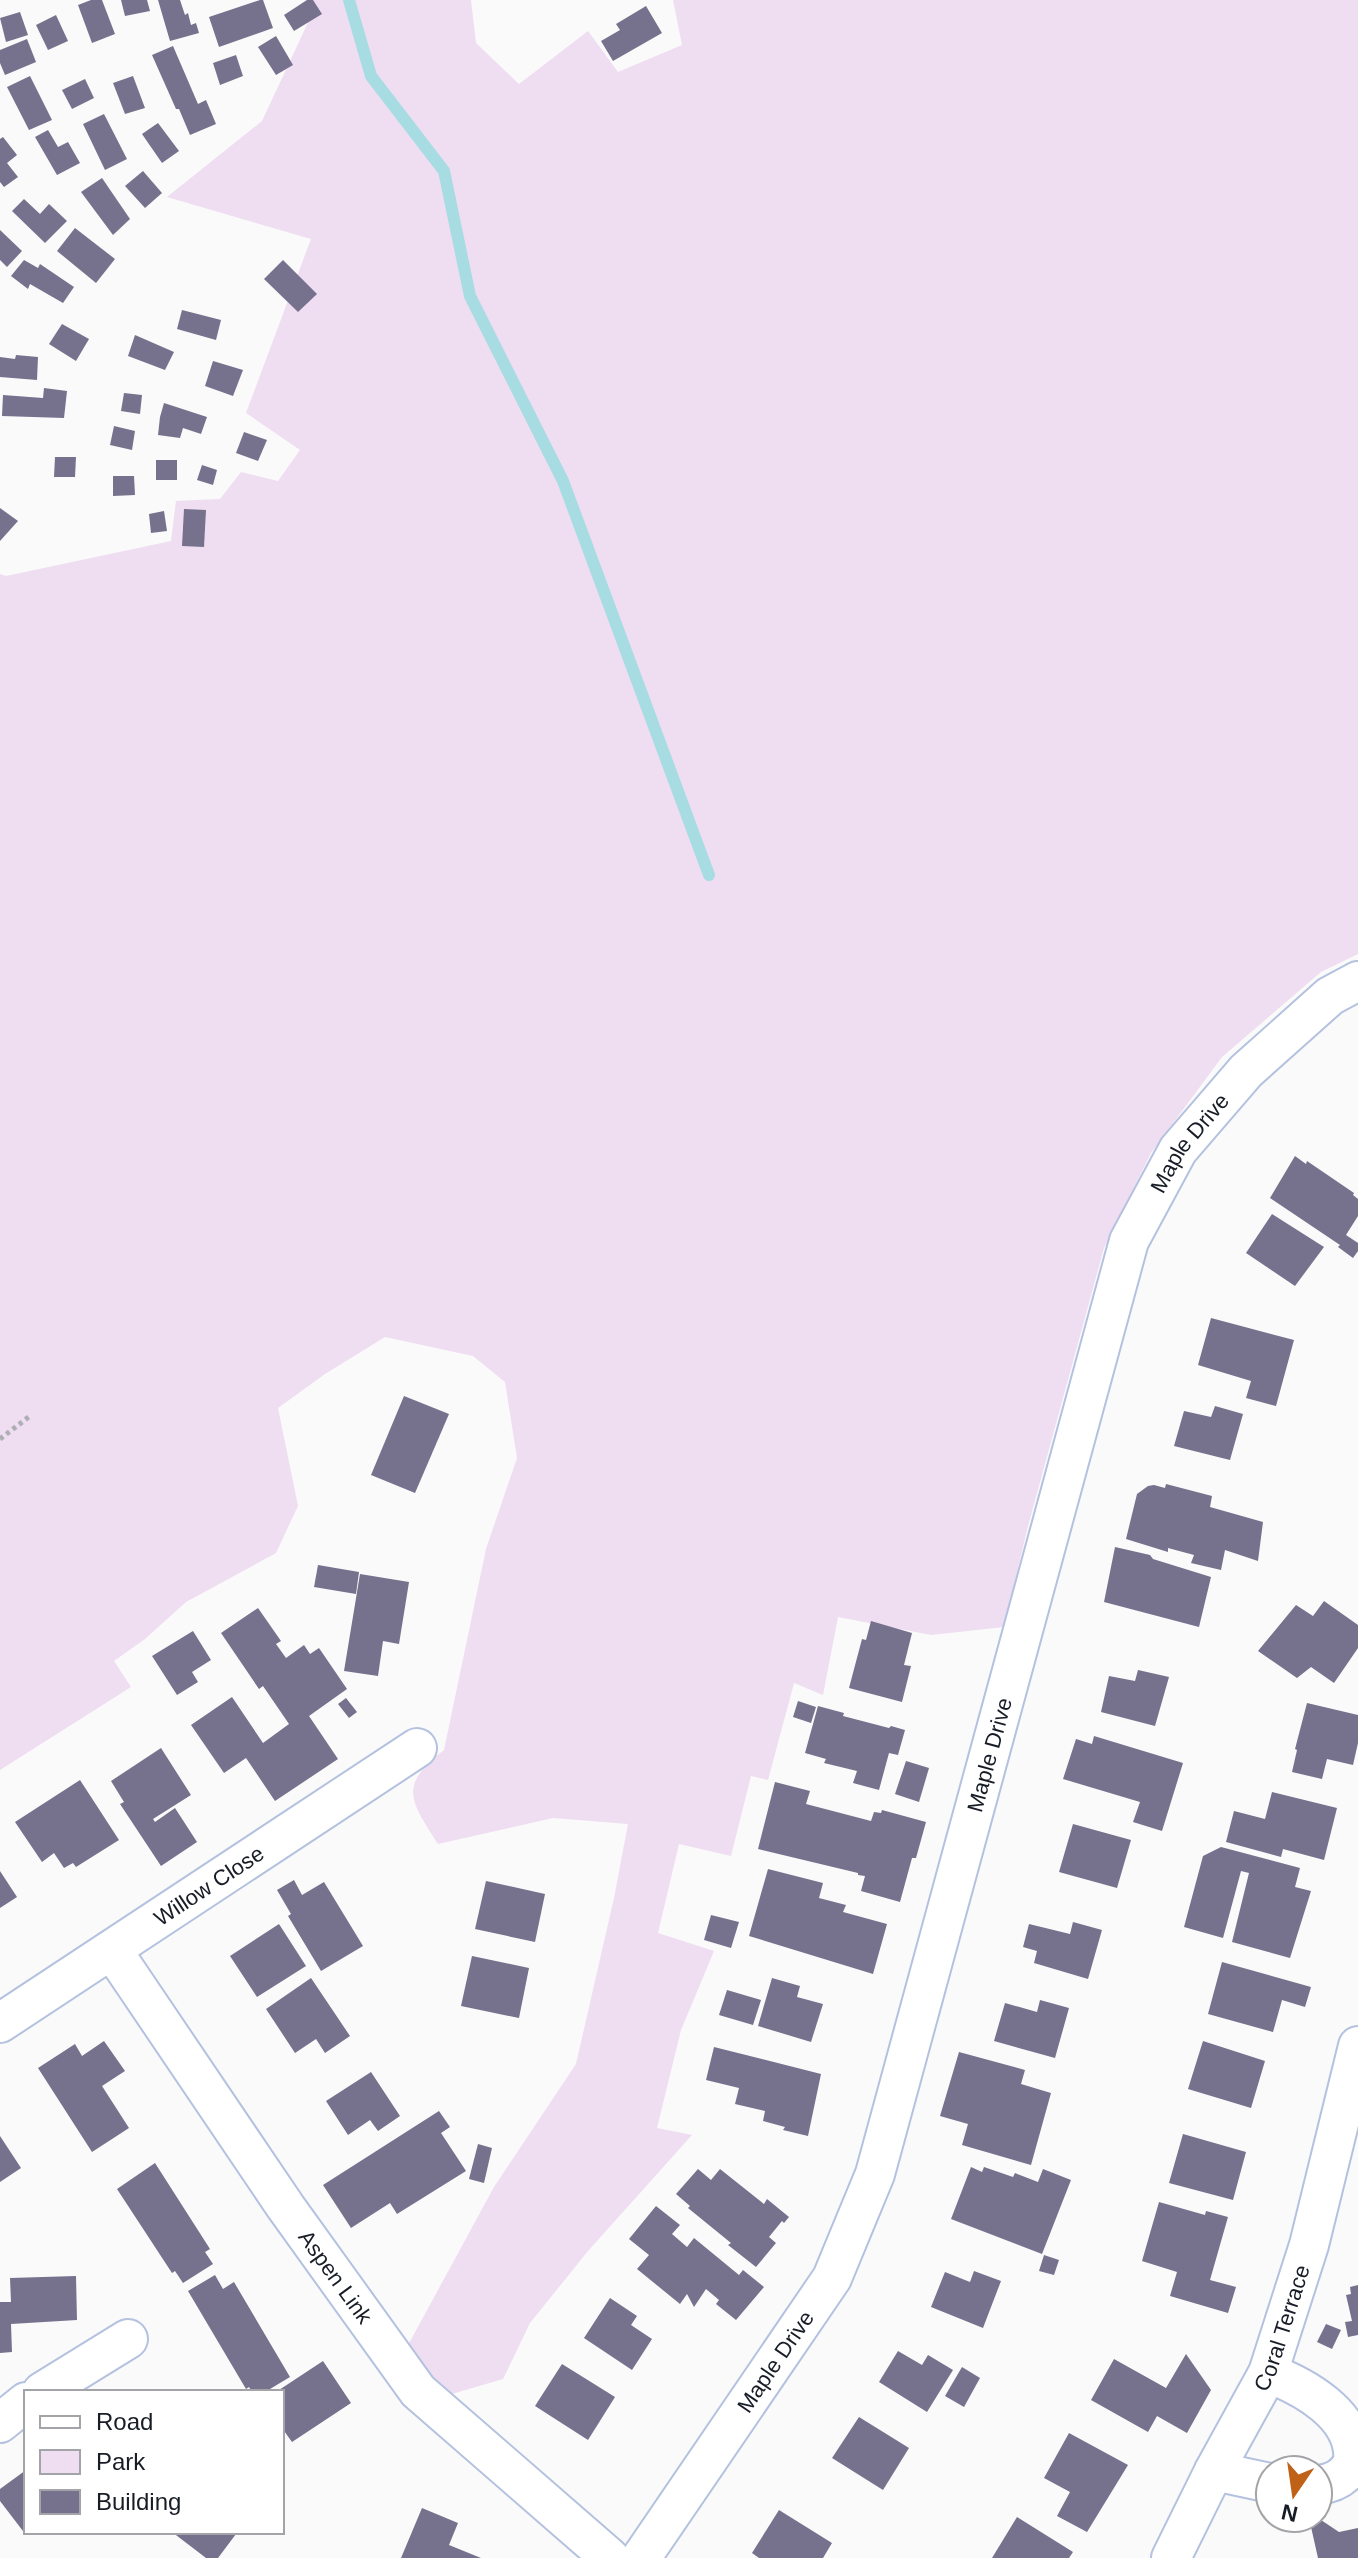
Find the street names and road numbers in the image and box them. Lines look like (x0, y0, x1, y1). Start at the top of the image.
street label: Maple Drive (1145, 1088, 1234, 1197)
street label: Maple Drive (962, 1695, 1017, 1815)
street label: Willow Close (149, 1840, 268, 1930)
street label: Aspen Link (294, 2225, 378, 2329)
street label: Coral Terrace (1248, 2262, 1314, 2396)
street label: Maple Drive (732, 2306, 819, 2417)

